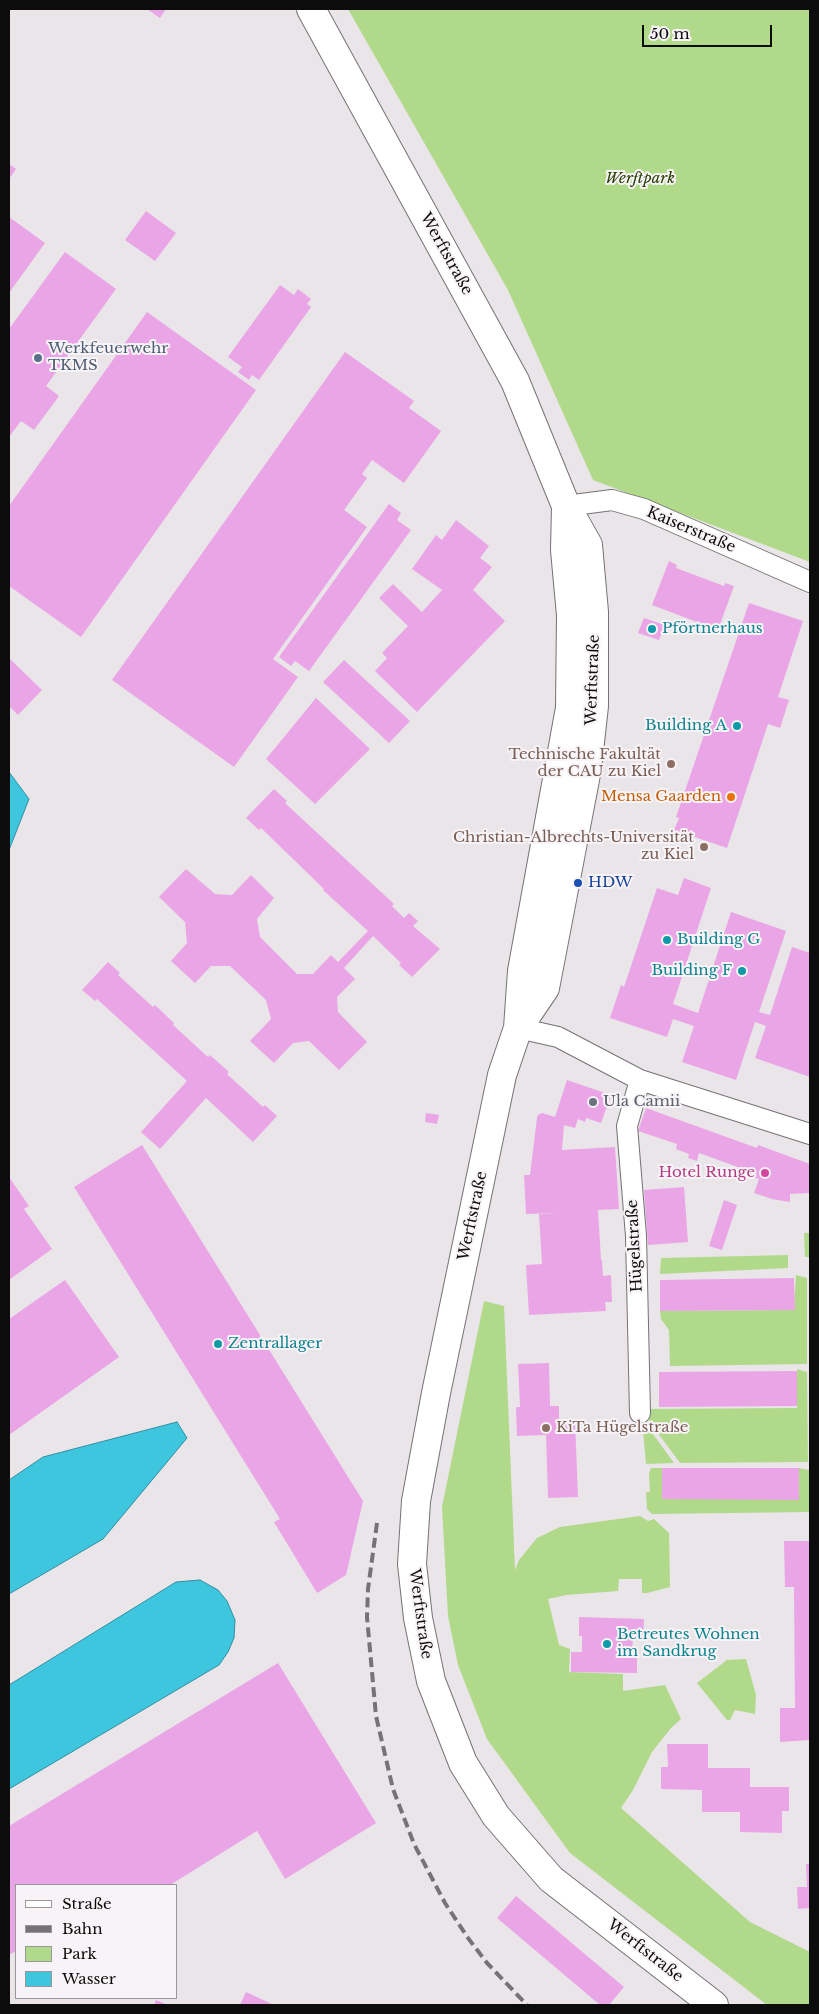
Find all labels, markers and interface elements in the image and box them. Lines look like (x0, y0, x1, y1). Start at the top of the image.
scale bar (644, 15, 774, 47)
text: 50 m (650, 24, 690, 43)
park label: Werftpark (605, 170, 675, 188)
street label: Werftstraße (416, 210, 476, 298)
place label: Werkfeuerwehr TKMS (48, 340, 168, 375)
marker: Werkfeuerwehr TKMS (32, 352, 44, 364)
street label: Kaiserstraße (644, 503, 738, 557)
place label: Pförtnerhaus (662, 620, 763, 638)
marker: Pförtnerhaus (646, 623, 658, 635)
street label: Werftstraße (582, 634, 604, 726)
place label: Building A (645, 717, 727, 735)
marker: Building A (731, 720, 743, 732)
place label: Technische Fakultät der CAU zu Kiel (508, 746, 661, 781)
marker: Technische Fakultät der CAU zu Kiel (665, 758, 677, 770)
place label: Mensa Gaarden (601, 788, 721, 806)
marker: Mensa Gaarden (725, 791, 737, 803)
place label: Christian-Albrechts-Universität zu Kiel (453, 829, 694, 864)
marker: Christian-Albrechts-Universität zu Kiel (698, 841, 710, 853)
place label: HDW (588, 874, 632, 892)
marker: HDW (572, 877, 584, 889)
place label: Building G (677, 931, 760, 949)
marker: Building G (661, 934, 673, 946)
place label: Building F (652, 962, 732, 980)
marker: Building F (736, 965, 748, 977)
place label: Ula Camii (603, 1093, 680, 1111)
marker: Ula Camii (587, 1096, 599, 1108)
place label: Hotel Runge (659, 1164, 755, 1182)
marker: Hotel Runge (759, 1167, 771, 1179)
street label: Werftstraße (455, 1170, 491, 1262)
street label: Hügelstraße (624, 1199, 646, 1293)
place label: Zentrallager (228, 1335, 322, 1353)
marker: Zentrallager (212, 1338, 224, 1350)
place label: KiTa Hügelstraße (556, 1419, 688, 1437)
marker: KiTa Hügelstraße (540, 1422, 552, 1434)
street label: Werftstraße (405, 1568, 435, 1660)
place label: Betreutes Wohnen im Sandkrug (617, 1626, 760, 1661)
marker: Betreutes Wohnen im Sandkrug (601, 1638, 613, 1650)
legend (15, 1884, 178, 1999)
text: Straße (62, 1894, 112, 1913)
street label: Werftstraße (604, 1916, 686, 1986)
text: Bahn (62, 1919, 102, 1938)
text: Park (62, 1944, 97, 1963)
text: Wasser (62, 1969, 116, 1988)

